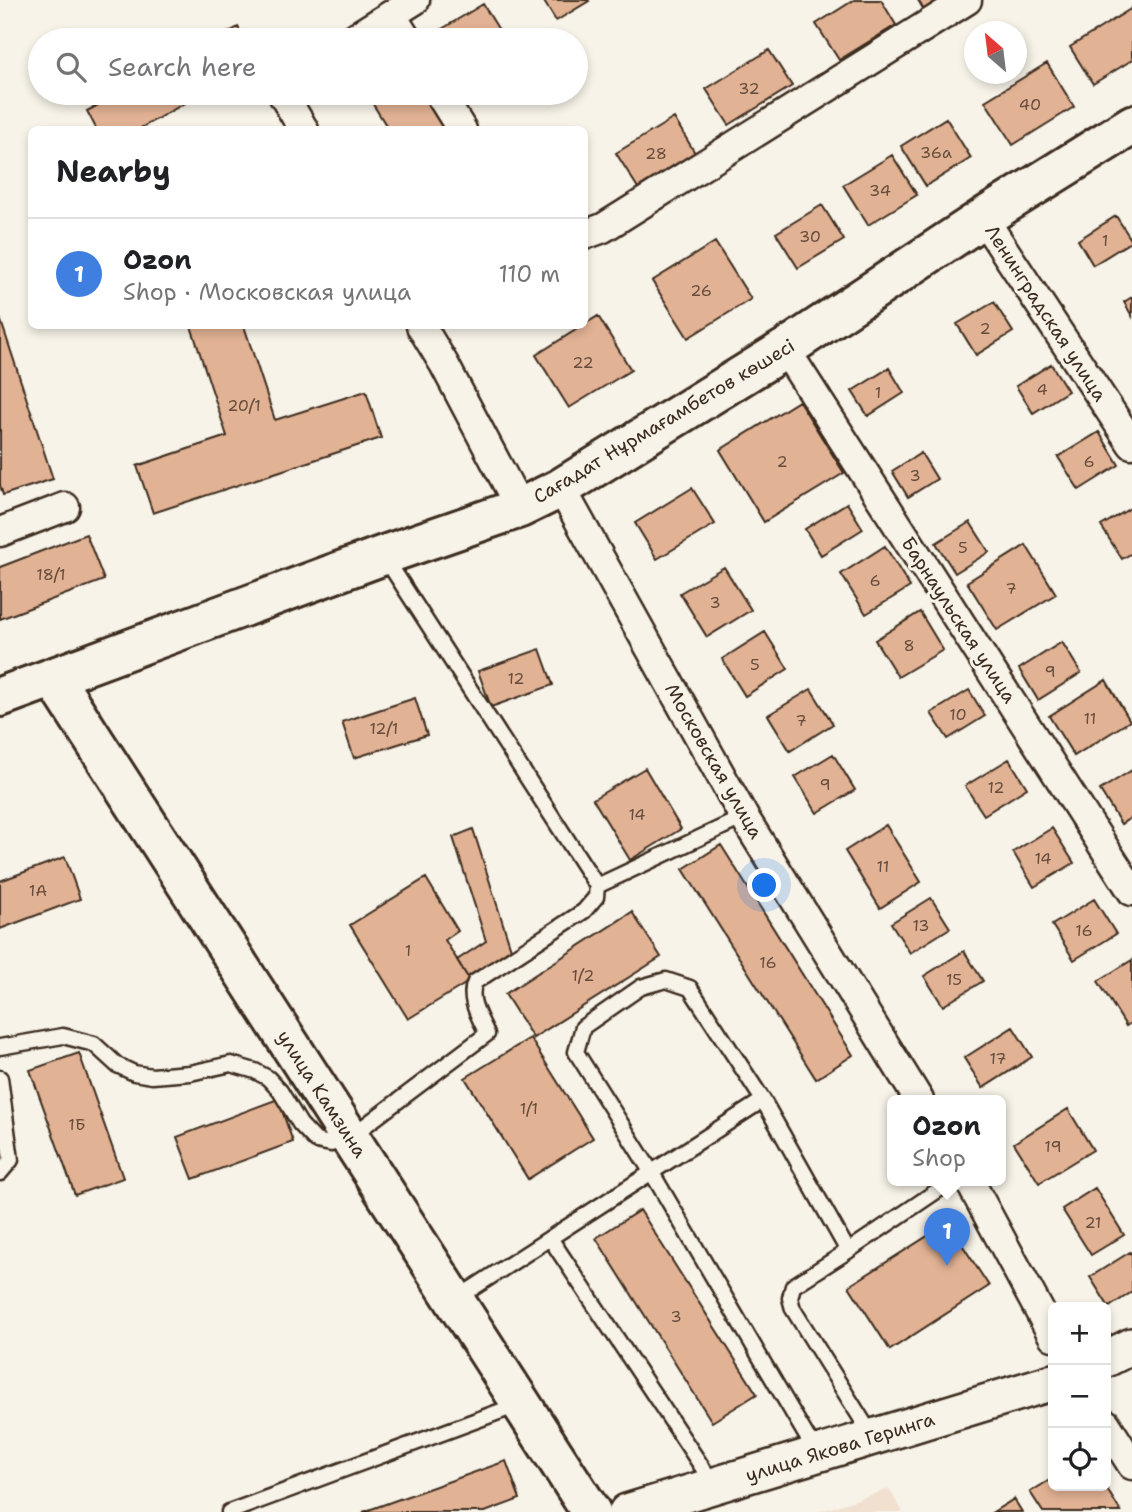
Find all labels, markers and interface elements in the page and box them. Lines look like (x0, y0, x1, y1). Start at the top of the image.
north arrow (964, 21, 1027, 84)
search box (28, 28, 588, 105)
icon: search (52, 48, 90, 86)
text: Search here (108, 49, 257, 84)
house number: 32 (738, 78, 760, 99)
house number: 40 (1019, 94, 1041, 115)
house number: 36а (920, 142, 952, 163)
house number: 28 (645, 143, 667, 164)
text: Nearby (56, 151, 171, 192)
house number: 34 (869, 180, 891, 201)
street label: Ленинградская улица (979, 220, 1113, 406)
house number: 30 (799, 226, 821, 247)
house number: 1 (1102, 230, 1108, 251)
text: Ozon (123, 242, 192, 277)
text: 1 (74, 259, 84, 289)
text: 110 m (498, 259, 560, 289)
text: Shop · Московская улица (123, 277, 411, 307)
house number: 26 (690, 280, 712, 301)
house number: 2 (979, 318, 991, 339)
street label: Сағадат Нұрмағамбетов көшесі (529, 333, 799, 509)
house number: 22 (572, 352, 594, 373)
house number: 4 (1036, 379, 1048, 400)
house number: 1 (875, 382, 881, 403)
house number: 20/1 (227, 395, 261, 416)
house number: 2 (776, 451, 788, 472)
house number: 6 (1083, 451, 1095, 472)
house number: 3 (909, 465, 921, 486)
street label: Барнаульская улица (896, 532, 1022, 708)
house number: 5 (958, 537, 968, 558)
house number: 18/1 (36, 564, 66, 585)
house number: 6 (869, 570, 881, 591)
house number: 7 (1005, 578, 1017, 599)
house number: 3 (709, 592, 721, 613)
house number: 8 (903, 635, 915, 656)
house number: 5 (750, 654, 760, 675)
house number: 9 (1044, 661, 1056, 682)
house number: 12 (507, 668, 525, 689)
street label: Московская улица (659, 679, 769, 843)
house number: 10 (949, 704, 967, 725)
house number: 11 (1084, 708, 1096, 729)
house number: 7 (795, 710, 807, 731)
house number: 12/1 (369, 718, 399, 739)
house number: 9 (819, 774, 831, 795)
house number: 12 (987, 777, 1005, 798)
house number: 14 (628, 804, 646, 825)
house number: 14 (1034, 848, 1052, 869)
house number: 11 (877, 856, 889, 877)
your location (747, 868, 781, 902)
house number: 1А (29, 880, 47, 901)
house number: 13 (912, 915, 930, 936)
house number: 16 (1075, 920, 1093, 941)
house number: 1 (405, 940, 411, 961)
house number: 16 (759, 952, 777, 973)
house number: 1/2 (572, 965, 594, 986)
house number: 15 (946, 969, 962, 990)
street label: улица Камзина (271, 1026, 373, 1163)
house number: 17 (989, 1048, 1007, 1069)
popup (887, 1095, 1006, 1186)
house number: 1/1 (520, 1098, 538, 1119)
text: Ozon (912, 1108, 981, 1143)
house number: 1Б (68, 1114, 86, 1135)
house number: 19 (1044, 1136, 1062, 1157)
text: Shop (912, 1143, 966, 1173)
pin: 1 (924, 1208, 970, 1266)
house number: 21 (1084, 1212, 1102, 1233)
map controls (1048, 1302, 1111, 1491)
button: + (1048, 1302, 1111, 1365)
house number: 3 (670, 1306, 682, 1327)
button: − (1048, 1365, 1111, 1428)
street label: улица Якова Геринга (742, 1406, 938, 1488)
button: locate (1048, 1428, 1111, 1491)

